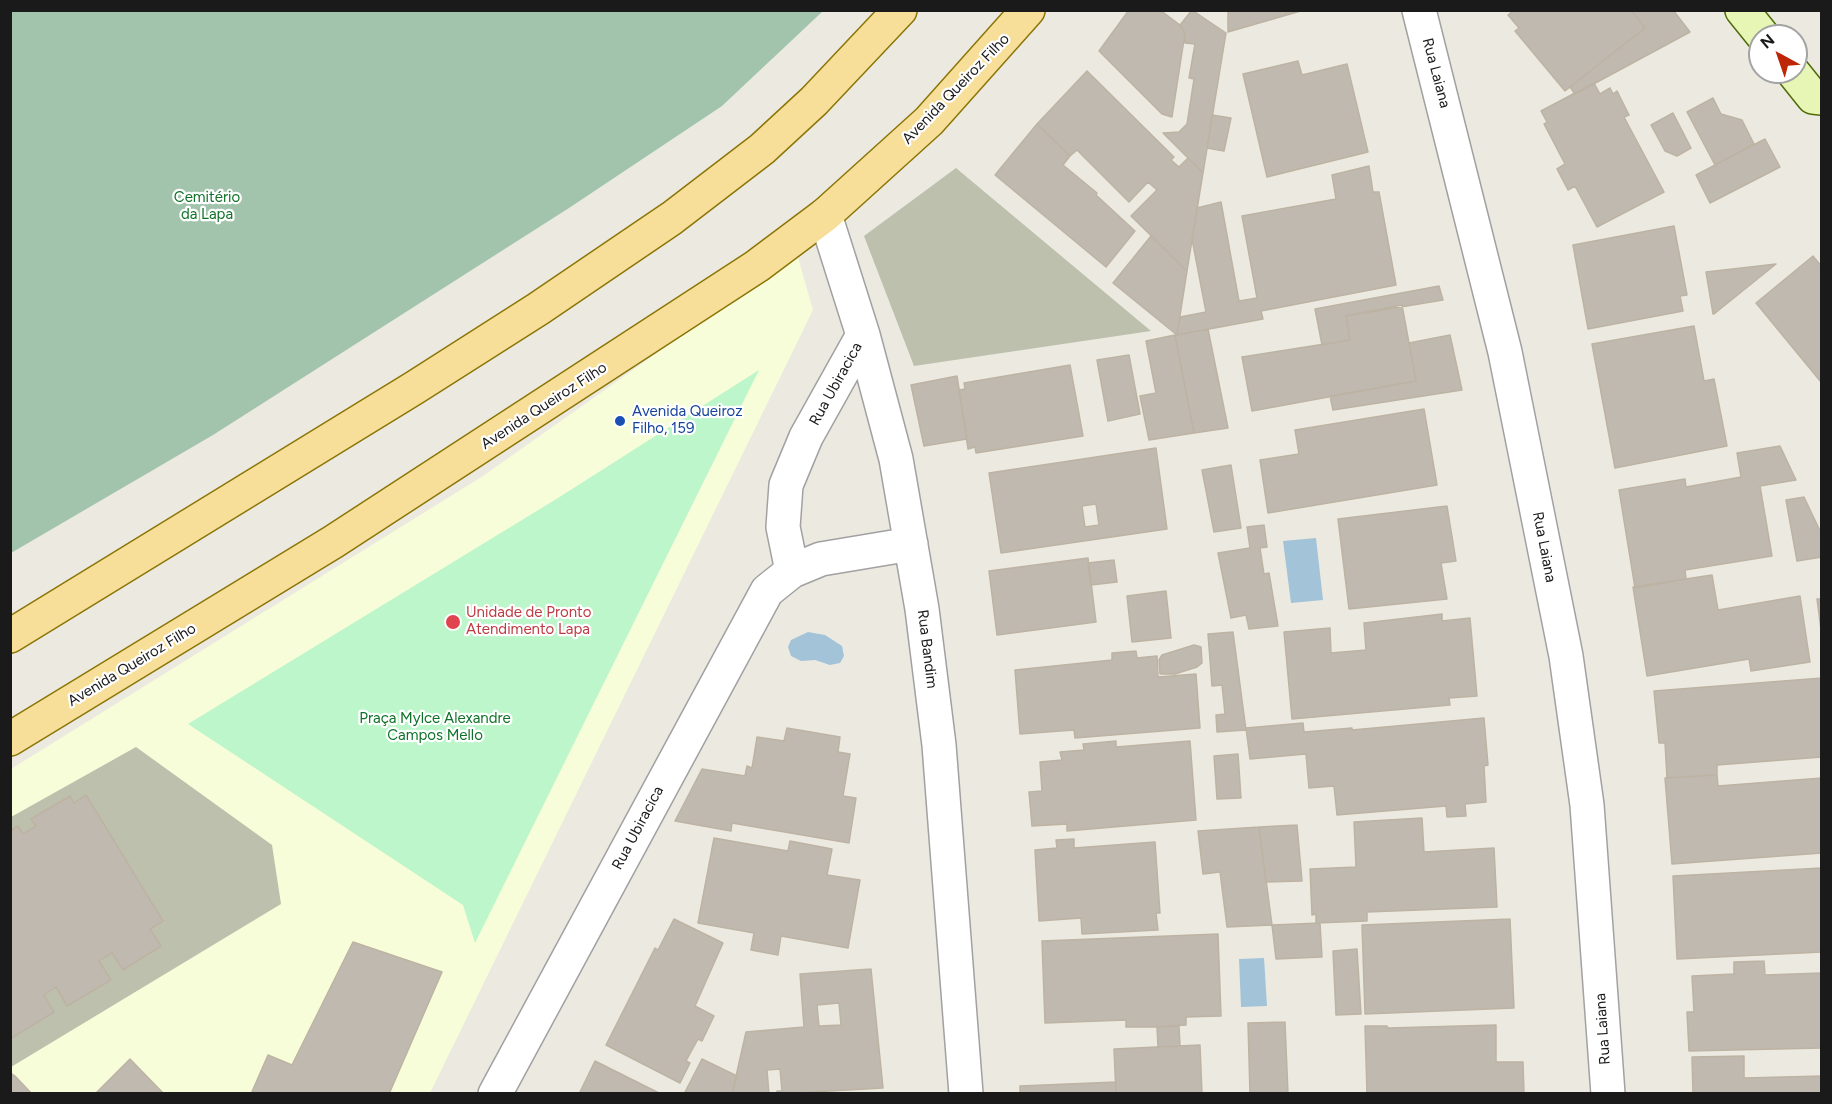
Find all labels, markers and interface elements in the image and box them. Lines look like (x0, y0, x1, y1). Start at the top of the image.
north arrow (1748, 24, 1808, 84)
street label: Avenida Queiroz Filho (899, 30, 1013, 148)
text: N (1757, 30, 1778, 53)
street label: Rua Laiana (1418, 36, 1454, 110)
park label: Cemitério da Lapa (174, 189, 240, 224)
street label: Rua Ubiracica (806, 339, 866, 429)
street label: Avenida Queiroz Filho (478, 359, 610, 453)
place label: Avenida Queiroz Filho, 159 (632, 403, 743, 438)
marker: Avenida Queiroz Filho, 159 (613, 414, 627, 428)
street label: Rua Laiana (1528, 510, 1560, 584)
place label: Unidade de Pronto Atendimento Lapa (466, 604, 591, 639)
street label: Rua Bandim (913, 609, 941, 689)
marker: Unidade de Pronto Atendimento Lapa (444, 613, 462, 631)
street label: Avenida Queiroz Filho (65, 620, 199, 710)
park label: Praça Mylce Alexandre Campos Mello (359, 710, 511, 745)
street label: Rua Ubiracica (608, 783, 668, 873)
street label: Rua Laiana (1592, 993, 1614, 1065)

